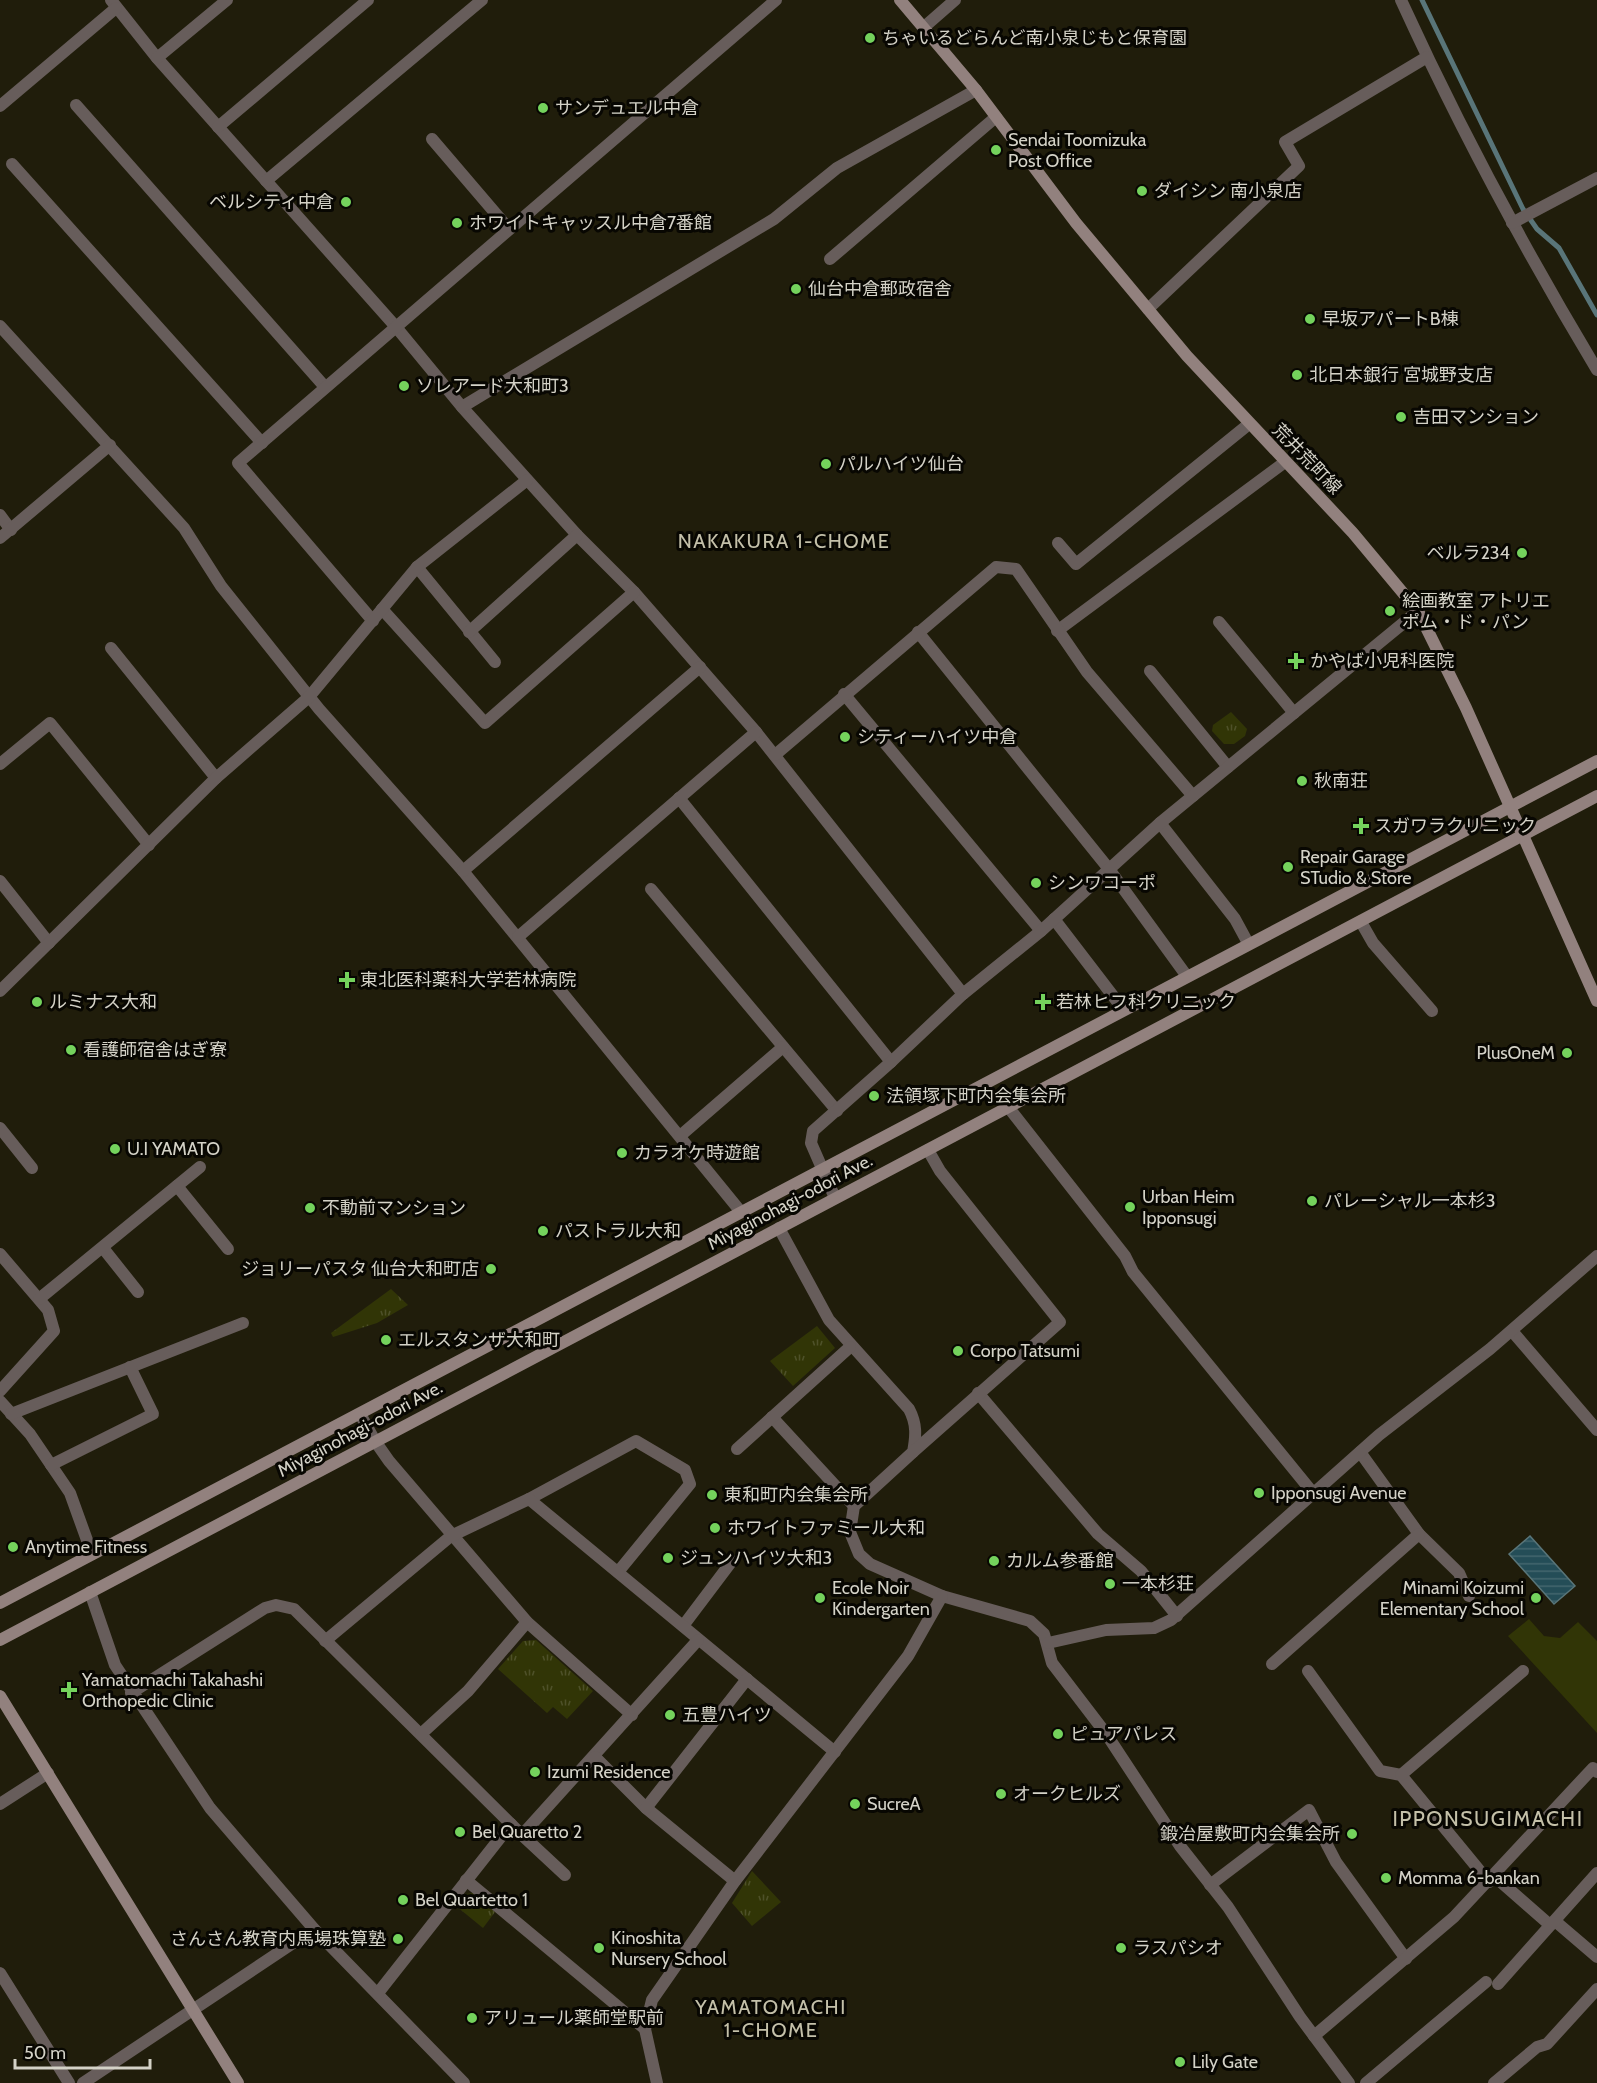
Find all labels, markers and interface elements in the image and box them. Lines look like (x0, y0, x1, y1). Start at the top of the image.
place label: ちゃいるどらんど南小泉じもと保育園 (882, 27, 1187, 49)
marker: ちゃいるどらんど南小泉じもと保育園 (863, 31, 877, 45)
place label: サンデュエル中倉 (555, 97, 699, 119)
marker: サンデュエル中倉 (536, 101, 550, 115)
place label: Sendai Toomizuka Post Office (1008, 129, 1147, 172)
marker: Sendai Toomizuka Post Office (989, 143, 1003, 157)
place label: ダイシン 南小泉店 (1154, 180, 1302, 202)
marker: ダイシン 南小泉店 (1135, 184, 1149, 198)
place label: ベルシティ中倉 (209, 191, 334, 213)
marker: ベルシティ中倉 (339, 195, 353, 209)
place label: ホワイトキャッスル中倉7番館 (469, 212, 712, 234)
marker: ホワイトキャッスル中倉7番館 (450, 216, 464, 230)
place label: 仙台中倉郵政宿舎 (808, 278, 952, 300)
marker: 仙台中倉郵政宿舎 (789, 282, 803, 296)
place label: 早坂アパートB棟 (1322, 308, 1458, 330)
marker: 早坂アパートB棟 (1303, 312, 1317, 326)
place label: 北日本銀行 宮城野支店 (1309, 364, 1493, 386)
marker: 北日本銀行 宮城野支店 (1290, 368, 1304, 382)
place label: ソレアード大和町3 (416, 375, 569, 397)
marker: ソレアード大和町3 (397, 379, 411, 393)
place label: 吉田マンション (1413, 406, 1539, 428)
marker: 吉田マンション (1394, 410, 1408, 424)
street label: 荒井荒町線 (1268, 419, 1346, 499)
place label: パルハイツ仙台 (838, 453, 964, 475)
marker: パルハイツ仙台 (819, 457, 833, 471)
district label: NAKAKURA 1-CHOME (678, 529, 890, 553)
place label: ベルラ234 (1426, 542, 1510, 564)
marker: ベルラ234 (1515, 546, 1529, 560)
place label: 絵画教室 アトリエ ポム・ド・パン (1402, 590, 1550, 633)
marker: 絵画教室 アトリエ ポム・ド・パン (1383, 604, 1397, 618)
place label: かやば小児科医院 (1310, 650, 1454, 672)
marker: かやば小児科医院 (1287, 652, 1305, 670)
place label: シティーハイツ中倉 (857, 726, 1017, 748)
marker: シティーハイツ中倉 (838, 730, 852, 744)
place label: 秋南荘 (1314, 770, 1368, 792)
marker: 秋南荘 (1295, 774, 1309, 788)
place label: スガワラクリニック (1374, 815, 1536, 837)
marker: スガワラクリニック (1352, 817, 1370, 835)
place label: Repair Garage STudio & Store (1300, 846, 1412, 889)
marker: Repair Garage STudio & Store (1281, 860, 1295, 874)
place label: シンワコーポ (1048, 872, 1156, 894)
marker: シンワコーポ (1029, 876, 1043, 890)
place label: 東北医科薬科大学若林病院 (360, 969, 576, 991)
marker: 東北医科薬科大学若林病院 (338, 971, 356, 989)
place label: ルミナス大和 (49, 991, 157, 1013)
place label: 若林ヒフ科クリニック (1056, 991, 1236, 1013)
marker: 若林ヒフ科クリニック (1034, 993, 1052, 1011)
marker: ルミナス大和 (30, 995, 44, 1009)
place label: 看護師宿舎はぎ寮 (83, 1039, 227, 1061)
place label: PlusOneM (1476, 1042, 1555, 1064)
marker: 看護師宿舎はぎ寮 (64, 1043, 78, 1057)
marker: PlusOneM (1560, 1046, 1574, 1060)
place label: 法領塚下町内会集会所 (886, 1085, 1066, 1107)
marker: 法領塚下町内会集会所 (867, 1089, 881, 1103)
place label: U.I YAMATO (127, 1138, 220, 1160)
marker: U.I YAMATO (108, 1142, 122, 1156)
place label: カラオケ時遊館 (634, 1142, 760, 1164)
marker: カラオケ時遊館 (615, 1146, 629, 1160)
street label: Miyaginohagi-odori Ave. (704, 1149, 876, 1255)
place label: Urban Heim Ipponsugi (1142, 1186, 1234, 1229)
place label: パレーシャル一本杉3 (1324, 1190, 1495, 1212)
marker: パレーシャル一本杉3 (1305, 1194, 1319, 1208)
place label: 不動前マンション (322, 1197, 466, 1219)
marker: Urban Heim Ipponsugi (1123, 1200, 1137, 1214)
marker: 不動前マンション (303, 1201, 317, 1215)
place label: パストラル大和 (555, 1220, 681, 1242)
marker: パストラル大和 (536, 1224, 550, 1238)
place label: ジョリーパスタ 仙台大和町店 (241, 1258, 479, 1280)
marker: ジョリーパスタ 仙台大和町店 (484, 1262, 498, 1276)
place label: エルスタンザ大和町 (398, 1329, 560, 1351)
marker: エルスタンザ大和町 (379, 1333, 393, 1347)
place label: Corpo Tatsumi (970, 1340, 1080, 1362)
marker: Corpo Tatsumi (951, 1344, 965, 1358)
street label: Miyaginohagi-odori Ave. (274, 1376, 446, 1482)
place label: Ipponsugi Avenue (1271, 1482, 1407, 1504)
place label: 東和町内会集会所 (724, 1484, 868, 1506)
marker: Ipponsugi Avenue (1252, 1486, 1266, 1500)
marker: 東和町内会集会所 (705, 1488, 719, 1502)
place label: ホワイトファミール大和 (727, 1517, 925, 1539)
marker: ホワイトファミール大和 (708, 1521, 722, 1535)
place label: Anytime Fitness (25, 1536, 147, 1558)
marker: Anytime Fitness (6, 1540, 20, 1554)
place label: ジュンハイツ大和3 (680, 1547, 832, 1569)
place label: カルム参番館 (1006, 1550, 1114, 1572)
marker: ジュンハイツ大和3 (661, 1551, 675, 1565)
marker: カルム参番館 (987, 1554, 1001, 1568)
place label: 一本杉荘 (1122, 1573, 1194, 1595)
place label: Ecole Noir Kindergarten (832, 1577, 930, 1620)
marker: 一本杉荘 (1103, 1577, 1117, 1591)
place label: Minami Koizumi Elementary School (1380, 1577, 1525, 1620)
marker: Ecole Noir Kindergarten (813, 1591, 827, 1605)
marker: Minami Koizumi Elementary School (1529, 1591, 1543, 1605)
place label: Yamatomachi Takahashi Orthopedic Clinic (81, 1669, 263, 1712)
marker: Yamatomachi Takahashi Orthopedic Clinic (60, 1681, 78, 1699)
place label: 五豊ハイツ (682, 1704, 772, 1726)
marker: 五豊ハイツ (663, 1708, 677, 1722)
place label: ピュアパレス (1070, 1723, 1177, 1745)
marker: ピュアパレス (1051, 1727, 1065, 1741)
place label: Izumi Residence (547, 1761, 671, 1783)
marker: Izumi Residence (528, 1765, 542, 1779)
place label: オークヒルズ (1013, 1783, 1121, 1805)
marker: オークヒルズ (994, 1787, 1008, 1801)
place label: SucreA (867, 1793, 921, 1815)
marker: SucreA (848, 1797, 862, 1811)
district label: IPPONSUGIMACHI (1392, 1806, 1584, 1831)
place label: Bel Quaretto 2 (472, 1821, 582, 1843)
place label: 鍛冶屋敷町内会集会所 (1160, 1823, 1340, 1845)
marker: Bel Quaretto 2 (453, 1825, 467, 1839)
marker: 鍛冶屋敷町内会集会所 (1345, 1827, 1359, 1841)
place label: Momma 6-bankan (1398, 1867, 1540, 1889)
marker: Momma 6-bankan (1379, 1871, 1393, 1885)
place label: Bel Quartetto 1 (415, 1889, 528, 1911)
marker: Bel Quartetto 1 (396, 1893, 410, 1907)
place label: Kinoshita Nursery School (611, 1927, 727, 1970)
place label: さんさん教育内馬場珠算塾 (170, 1928, 386, 1950)
marker: さんさん教育内馬場珠算塾 (391, 1932, 405, 1946)
place label: ラスパシオ (1133, 1937, 1223, 1959)
marker: Kinoshita Nursery School (592, 1941, 606, 1955)
marker: ラスパシオ (1114, 1941, 1128, 1955)
district label: YAMATOMACHI 1-CHOME (694, 1995, 847, 2042)
place label: アリュール薬師堂駅前 (484, 2007, 664, 2029)
marker: アリュール薬師堂駅前 (465, 2011, 479, 2025)
scale bar (15, 2032, 150, 2070)
text: 50 m (24, 2042, 66, 2064)
place label: Lily Gate (1192, 2051, 1258, 2073)
marker: Lily Gate (1173, 2055, 1187, 2069)

